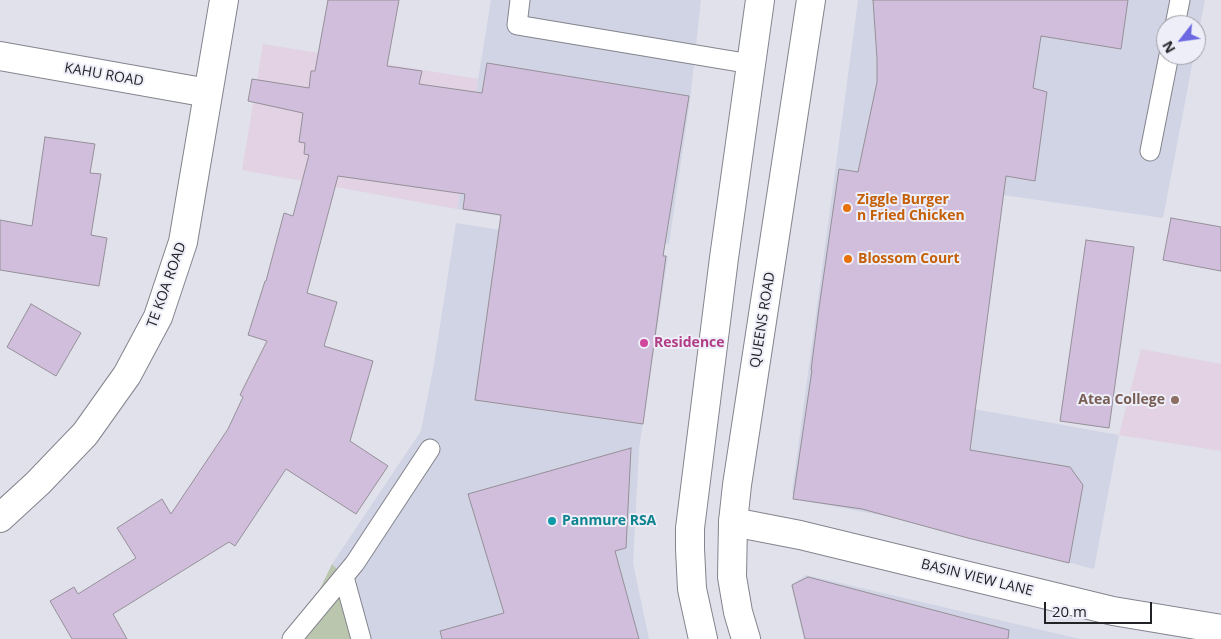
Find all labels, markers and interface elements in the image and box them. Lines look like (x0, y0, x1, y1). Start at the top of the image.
north arrow (1156, 15, 1206, 65)
text: N (1157, 38, 1180, 57)
street label: KAHU ROAD (63, 60, 145, 90)
place label: Ziggle Burger n Fried Chicken (857, 192, 965, 224)
marker: Ziggle Burger n Fried Chicken (841, 202, 853, 214)
street label: TE KOA ROAD (144, 240, 190, 330)
place label: Blossom Court (858, 251, 960, 267)
marker: Blossom Court (842, 253, 854, 265)
street label: QUEENS ROAD (747, 271, 779, 369)
place label: Residence (654, 335, 725, 351)
marker: Residence (638, 337, 650, 349)
place label: Atea College (1078, 392, 1165, 408)
marker: Atea College (1169, 394, 1181, 406)
place label: Panmure RSA (562, 513, 656, 529)
marker: Panmure RSA (546, 515, 558, 527)
street label: BASIN VIEW LANE (919, 556, 1035, 600)
scale bar (1046, 592, 1154, 624)
text: 20 m (1052, 601, 1087, 621)

